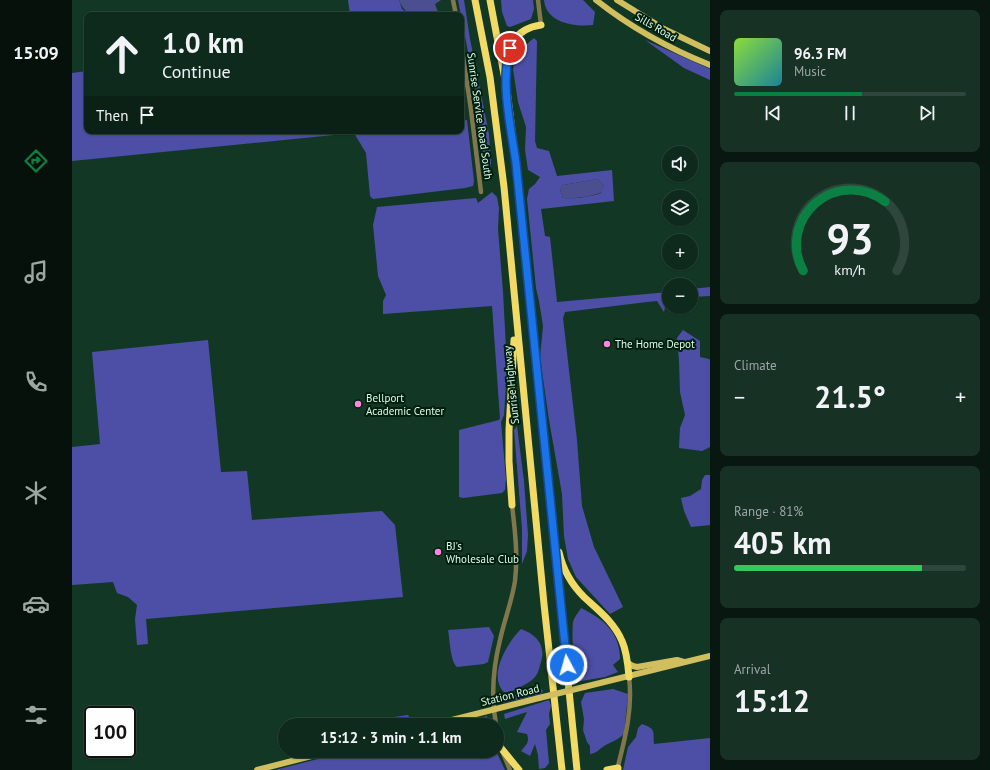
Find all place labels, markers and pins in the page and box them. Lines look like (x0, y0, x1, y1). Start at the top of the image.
pin (493, 31, 527, 65)
place label: The Home Depot (615, 337, 695, 351)
marker: The Home Depot (602, 339, 612, 349)
place label: Bellport Academic Center (366, 391, 444, 418)
marker: Bellport Academic Center (353, 399, 363, 409)
place label: BJ's Wholesale Club (446, 539, 519, 566)
marker: BJ's Wholesale Club (433, 547, 443, 557)

